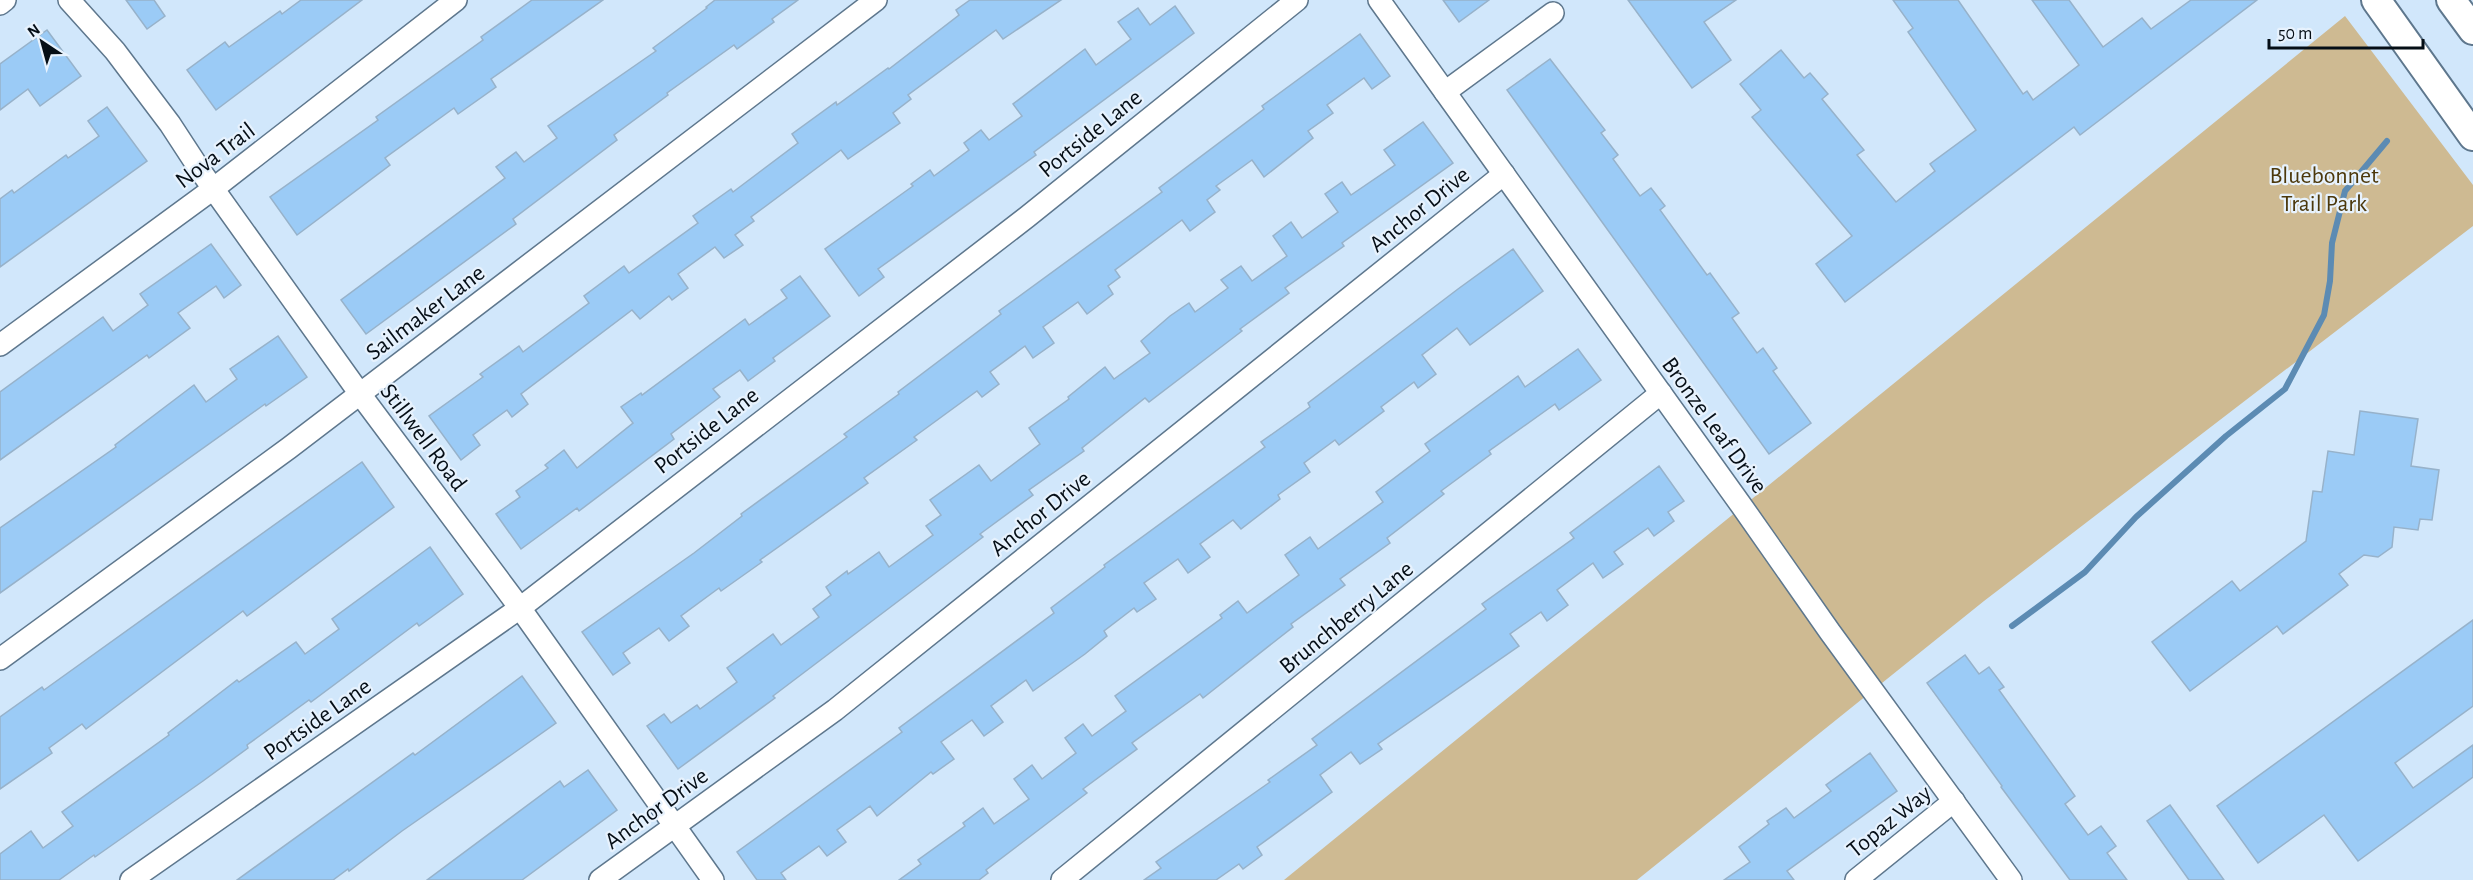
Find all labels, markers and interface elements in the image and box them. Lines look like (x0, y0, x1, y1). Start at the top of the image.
north arrow (12, 12, 72, 72)
scale bar (2269, 12, 2424, 50)
text: N (25, 21, 43, 40)
text: 50 m (2278, 25, 2312, 43)
street label: Portside Lane (1035, 85, 1147, 182)
street label: Nova Trail (171, 118, 260, 193)
street label: Anchor Drive (1365, 162, 1474, 257)
park label: Bluebonnet Trail Park (2269, 164, 2379, 216)
street label: Sailmaker Lane (362, 261, 489, 365)
street label: Bronze Leaf Drive (1657, 353, 1771, 498)
street label: Stillwell Road (375, 380, 471, 496)
street label: Portside Lane (650, 383, 763, 479)
street label: Anchor Drive (986, 466, 1095, 561)
street label: Brunchberry Lane (1275, 557, 1418, 679)
street label: Portside Lane (260, 674, 376, 765)
street label: Anchor Drive (601, 764, 713, 854)
street label: Topaz Way (1843, 781, 1936, 863)

